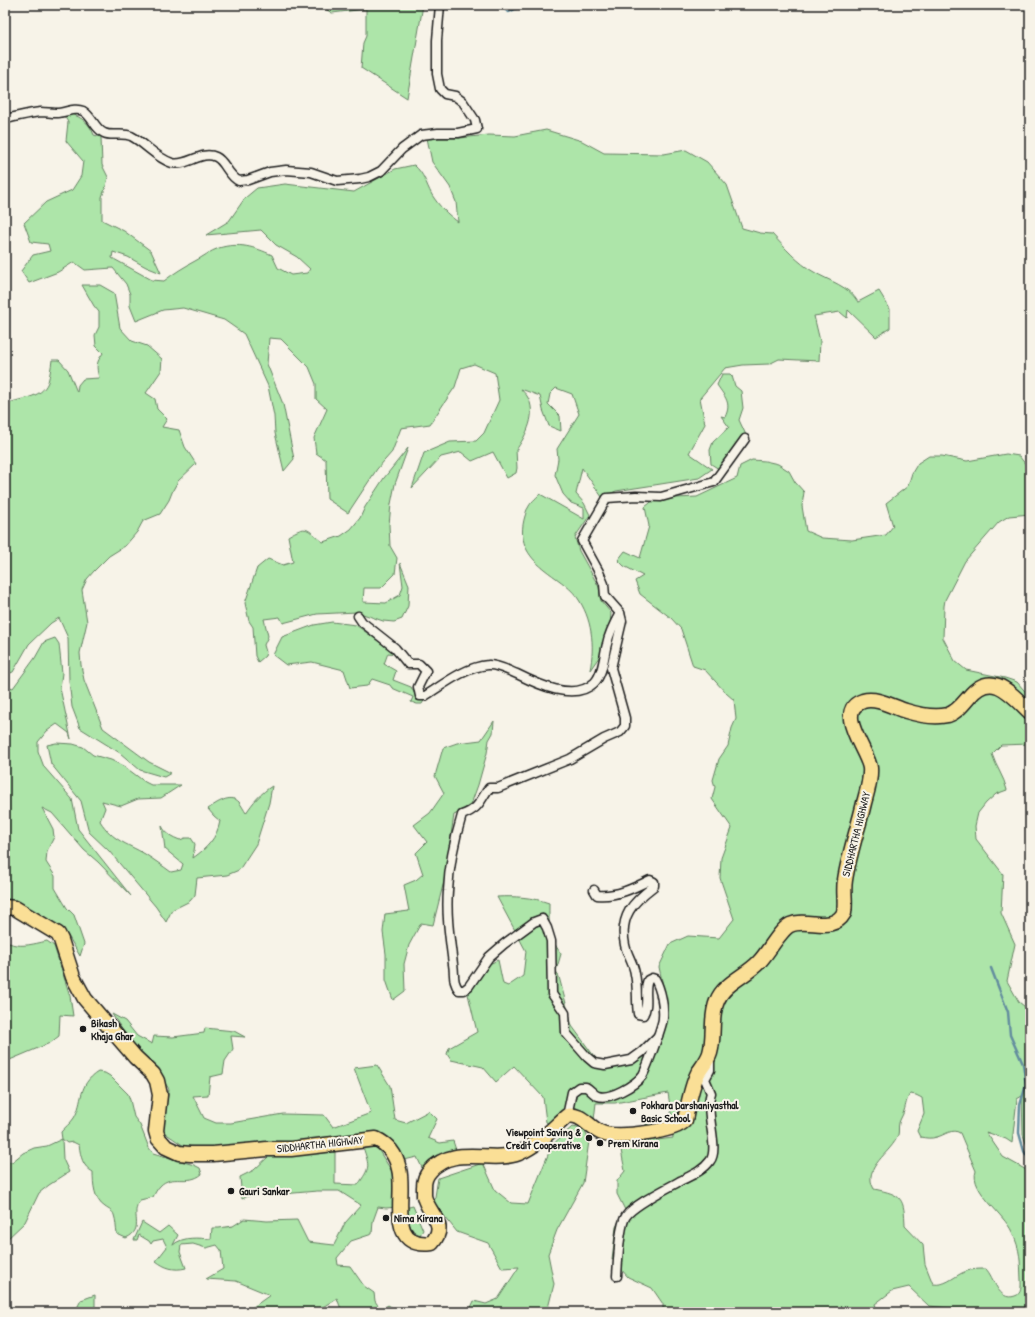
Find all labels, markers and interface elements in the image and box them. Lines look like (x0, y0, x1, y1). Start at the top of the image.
street label: SIDDHARTHA HIGHWAY (839, 790, 873, 878)
place label: Bikash Khaja Ghar (91, 1016, 134, 1044)
marker: Bikash Khaja Ghar (78, 1024, 88, 1034)
place label: Pokhara Darshaniyasthal Basic School (641, 1098, 740, 1125)
marker: Pokhara Darshaniyasthal Basic School (628, 1106, 638, 1116)
place label: Viewpoint Saving & Credit Cooperative (506, 1125, 582, 1153)
street label: SIDDHARTHA HIGHWAY (276, 1132, 364, 1156)
marker: Viewpoint Saving & Credit Cooperative (584, 1133, 594, 1143)
place label: Prem Kirana (608, 1136, 659, 1150)
marker: Prem Kirana (595, 1138, 605, 1148)
place label: Gauri Sankar (239, 1184, 290, 1198)
marker: Gauri Sankar (226, 1186, 236, 1196)
place label: Nima Kirana (394, 1211, 443, 1225)
marker: Nima Kirana (381, 1213, 391, 1223)

